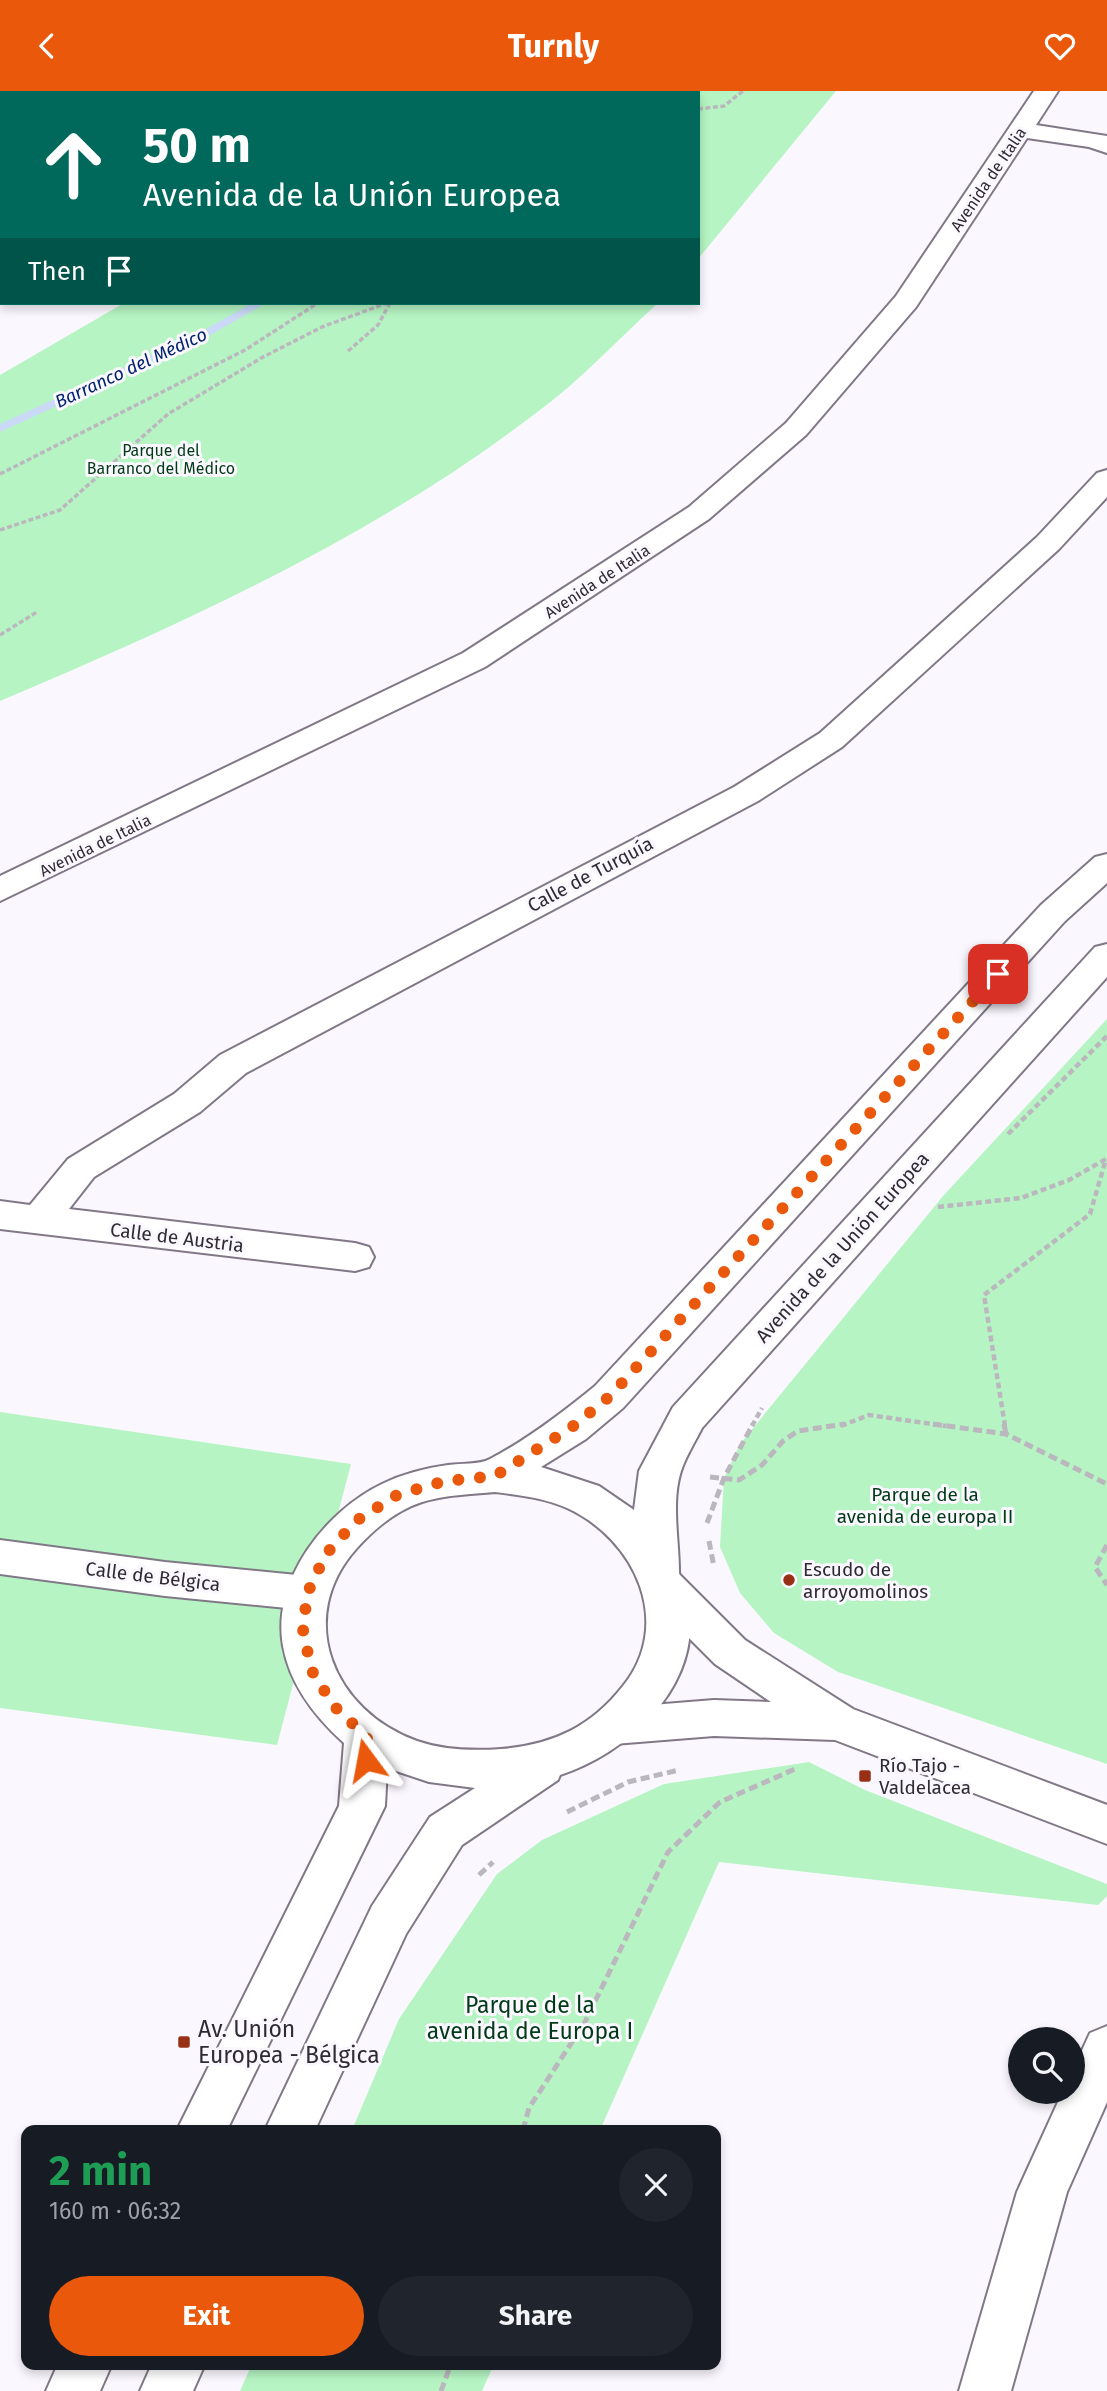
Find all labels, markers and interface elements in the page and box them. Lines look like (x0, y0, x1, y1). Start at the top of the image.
icon: back (28, 27, 66, 65)
text: Turnly (508, 27, 599, 65)
icon: heart (1041, 27, 1079, 65)
text: 50 m (143, 116, 251, 175)
icon: ahead (28, 119, 119, 210)
street label: Avenida de Italia (947, 124, 1030, 235)
text: Avenida de la Unión Europea (143, 176, 561, 214)
icon: arrive (100, 252, 138, 290)
text: Then (28, 256, 86, 287)
water label: Barranco del Médico (52, 323, 210, 413)
park label: Parque del Barranco del Médico (87, 441, 235, 478)
street label: Avenida de Italia (541, 540, 653, 622)
street label: Avenida de Italia (36, 810, 154, 881)
street label: Calle de Turquía (524, 832, 657, 917)
pin (968, 944, 1028, 1004)
icon: arrive (979, 955, 1017, 993)
street label: Avenida de la Unión Europea (751, 1147, 934, 1347)
street label: Calle de Austria (109, 1218, 245, 1257)
park label: Parque de la avenida de europa II (837, 1483, 1013, 1528)
street label: Calle de Bélgica (84, 1557, 222, 1596)
place label: Escudo de arroyomolinos (803, 1558, 928, 1603)
marker: Escudo de arroyomolinos (781, 1572, 797, 1588)
position arrow (329, 1723, 403, 1797)
place label: Río Tajo - Valdelacea (879, 1754, 971, 1799)
marker: Río Tajo - Valdelacea (857, 1768, 873, 1784)
park label: Parque de la avenida de Europa I (427, 1991, 633, 2045)
place label: Av. Unión Europea - Bélgica (198, 2015, 380, 2069)
map controls (1008, 2027, 1085, 2104)
button: search (1008, 2027, 1085, 2104)
marker: Av. Unión Europea - Bélgica (176, 2034, 192, 2050)
text: 2 min (49, 2146, 152, 2196)
button: close (619, 2148, 693, 2222)
text: 160 m · 06:32 (49, 2197, 181, 2225)
button: Exit (49, 2276, 364, 2356)
button: Share (378, 2276, 693, 2356)

